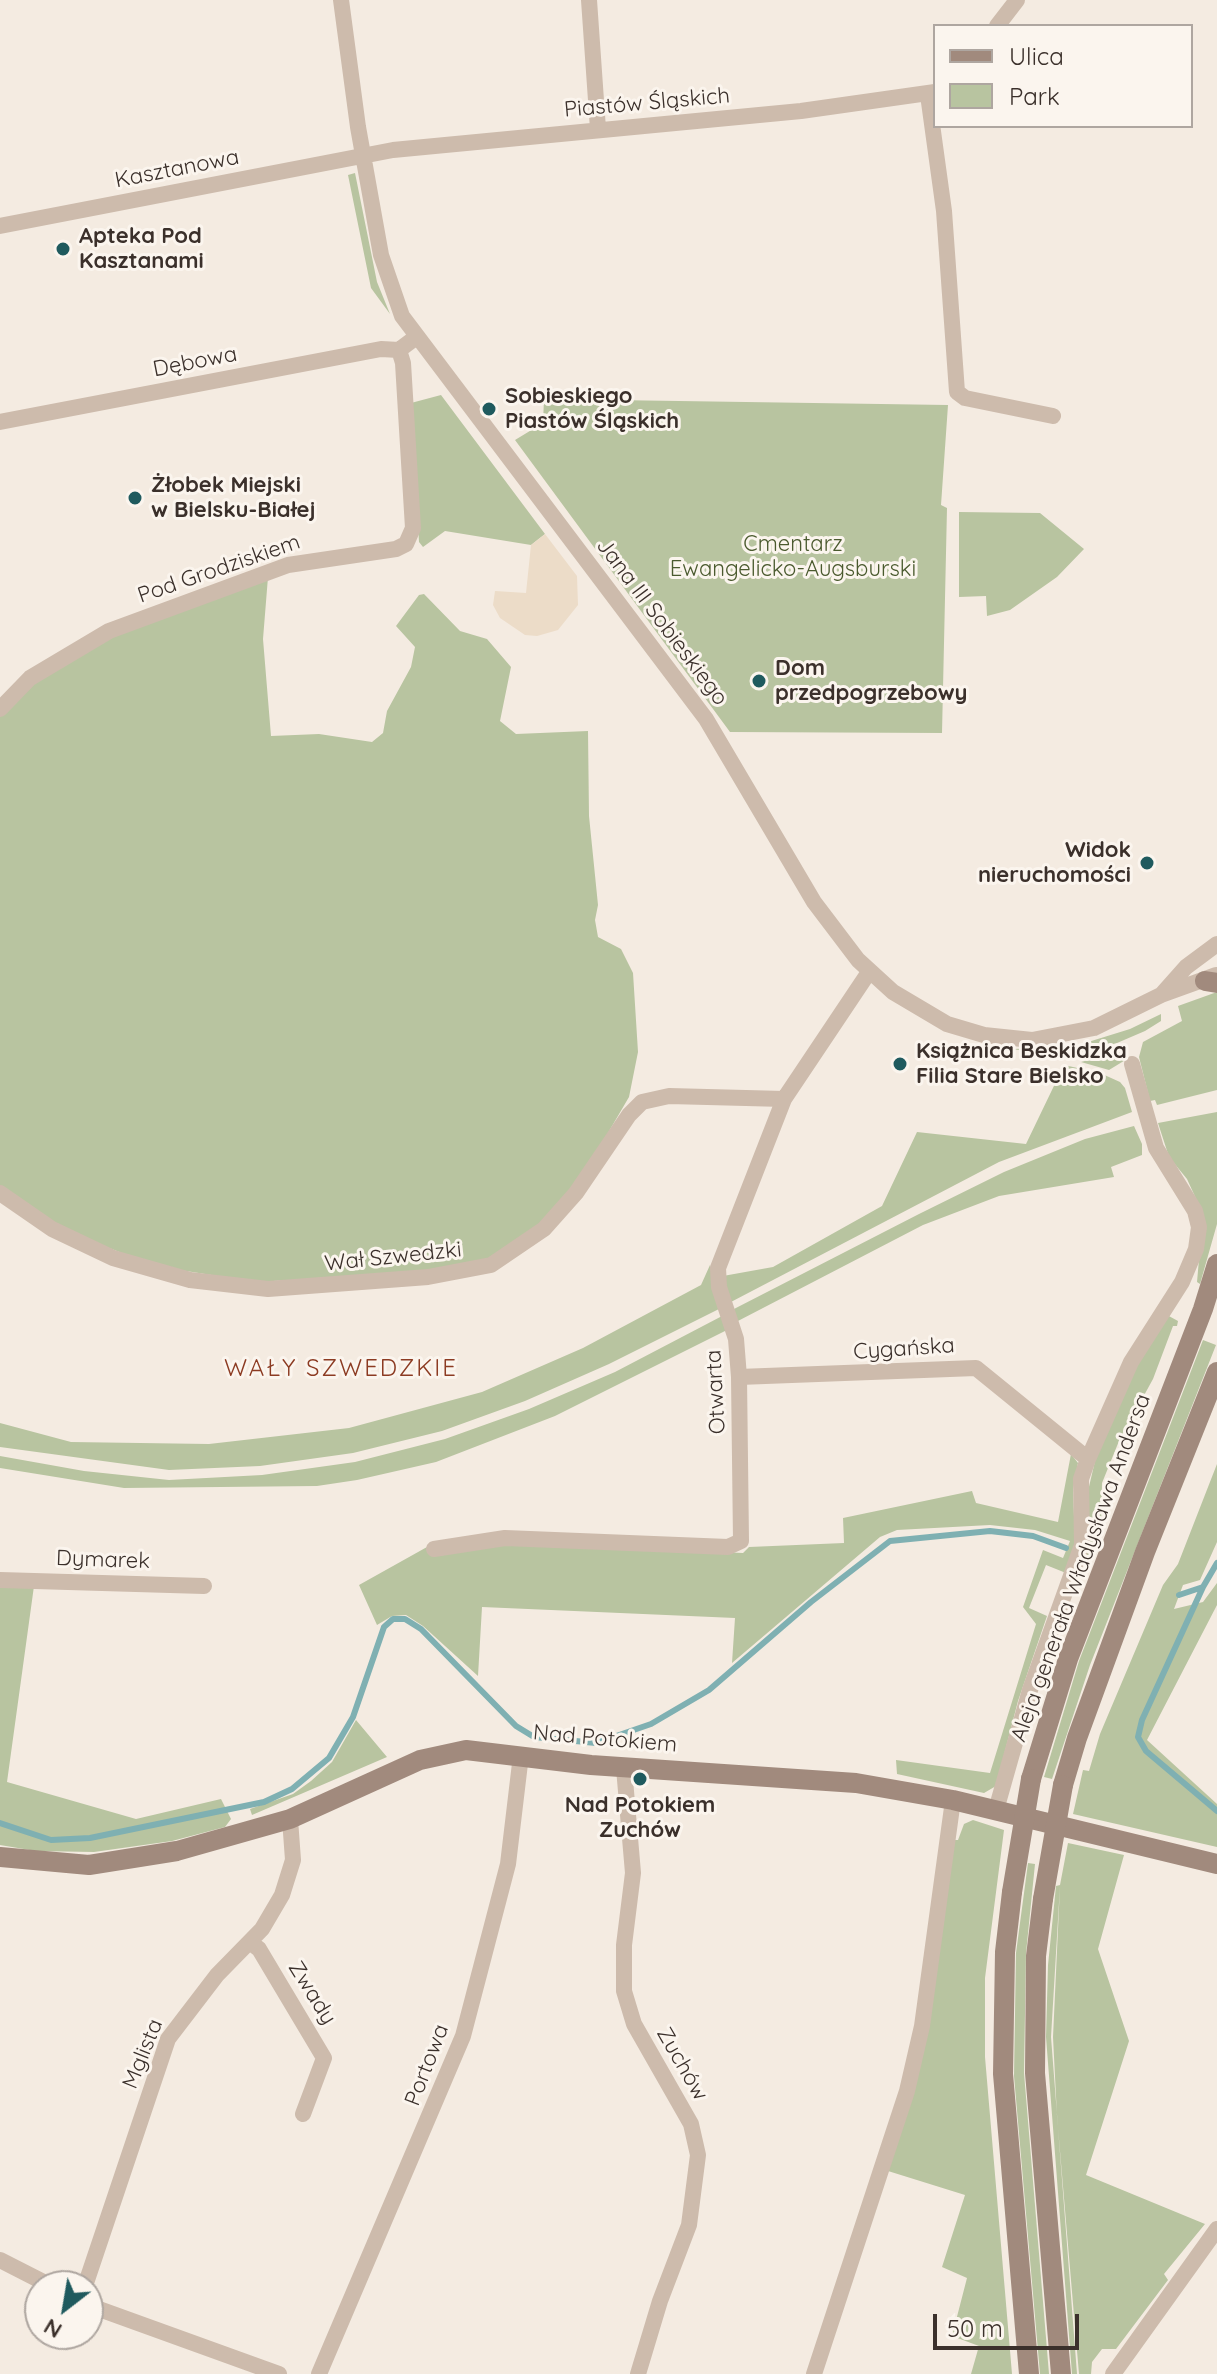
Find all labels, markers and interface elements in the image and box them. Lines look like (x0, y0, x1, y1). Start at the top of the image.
legend (933, 24, 1193, 128)
text: Ulica (1009, 41, 1064, 71)
text: Park (1009, 81, 1060, 111)
street label: Piastów Śląskich (563, 83, 731, 123)
street label: Kasztanowa (113, 144, 241, 194)
place label: Apteka Pod Kasztanami (79, 223, 204, 274)
marker: Apteka Pod Kasztanami (54, 240, 72, 258)
street label: Dębowa (151, 341, 239, 383)
place label: Sobieskiego Piastów Śląskich (505, 383, 679, 434)
marker: Sobieskiego Piastów Śląskich (480, 400, 498, 418)
place label: Żłobek Miejski w Bielsku-Białej (151, 472, 316, 524)
marker: Żłobek Miejski w Bielsku-Białej (126, 489, 144, 507)
street label: Pod Grodziskiem (134, 529, 304, 609)
park label: Cmentarz Ewangelicko-Augsburski (670, 531, 916, 582)
street label: Jana III Sobieskiego (591, 533, 733, 711)
place label: Dom przedpogrzebowy (775, 655, 967, 706)
marker: Dom przedpogrzebowy (750, 672, 768, 690)
place label: Widok nieruchomości (978, 837, 1131, 888)
marker: Widok nieruchomości (1138, 854, 1156, 872)
place label: Książnica Beskidzka Filia Stare Bielsko (916, 1038, 1127, 1090)
marker: Książnica Beskidzka Filia Stare Bielsko (891, 1055, 909, 1073)
street label: Wał Szwedzki (323, 1237, 463, 1277)
street label: Cygańska (852, 1332, 956, 1366)
street label: Otwarta (701, 1349, 731, 1435)
district label: WAŁY SZWEDZKIE (224, 1355, 458, 1383)
street label: Aleja generała Władysława Andersa (1006, 1390, 1156, 1746)
street label: Dymarek (56, 1545, 150, 1575)
street label: Nad Potokiem (532, 1720, 678, 1758)
marker: Nad Potokiem Zuchów (631, 1770, 649, 1788)
place label: Nad Potokiem Zuchów (565, 1792, 715, 1844)
street label: Zwady (282, 1956, 342, 2030)
street label: Mglista (117, 2015, 169, 2093)
street label: Portowa (399, 2020, 455, 2110)
street label: Zuchów (650, 2023, 714, 2105)
north arrow (24, 2270, 104, 2350)
scale bar (937, 2298, 1083, 2348)
text: N (39, 2313, 67, 2345)
text: 50 m (947, 2313, 1003, 2343)

